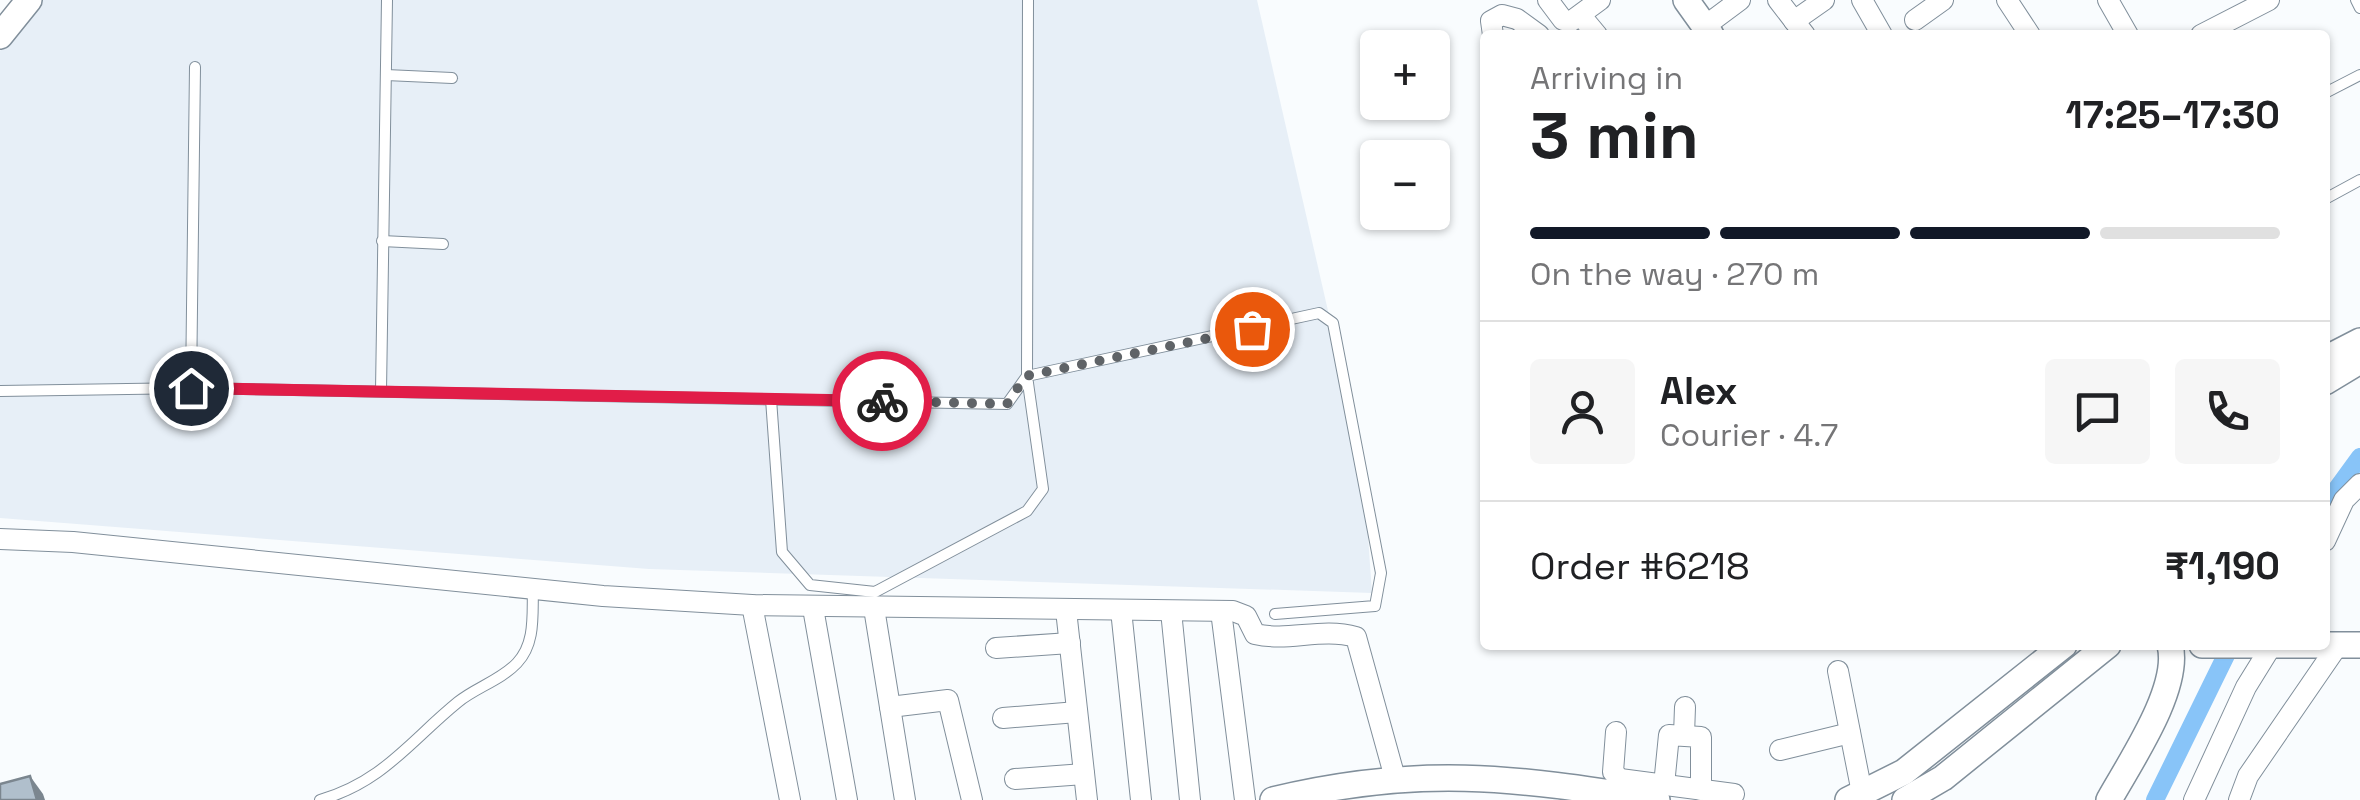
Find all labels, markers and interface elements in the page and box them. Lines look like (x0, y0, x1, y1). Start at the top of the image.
map controls (1360, 30, 1450, 230)
button: + (1360, 30, 1450, 120)
text: Arriving in (1530, 58, 1683, 98)
text: 17:25–17:30 (2066, 91, 2280, 139)
text: 3 min (1530, 94, 1699, 177)
button: − (1360, 140, 1450, 230)
text: On the way · 270 m (1530, 254, 1819, 294)
pin (1210, 287, 1295, 372)
icon: bag (1225, 302, 1280, 357)
pin (149, 346, 234, 431)
courier (832, 351, 932, 451)
button: person (1530, 359, 1635, 464)
button: chat (2045, 359, 2150, 464)
button: phone (2175, 359, 2280, 464)
icon: home (164, 361, 219, 416)
text: Alex (1660, 367, 1737, 415)
icon: bike (855, 374, 910, 429)
text: Courier · 4.7 (1660, 415, 1838, 455)
text: Order #6218 (1530, 542, 1750, 590)
text: ₹1,190 (2165, 542, 2280, 590)

